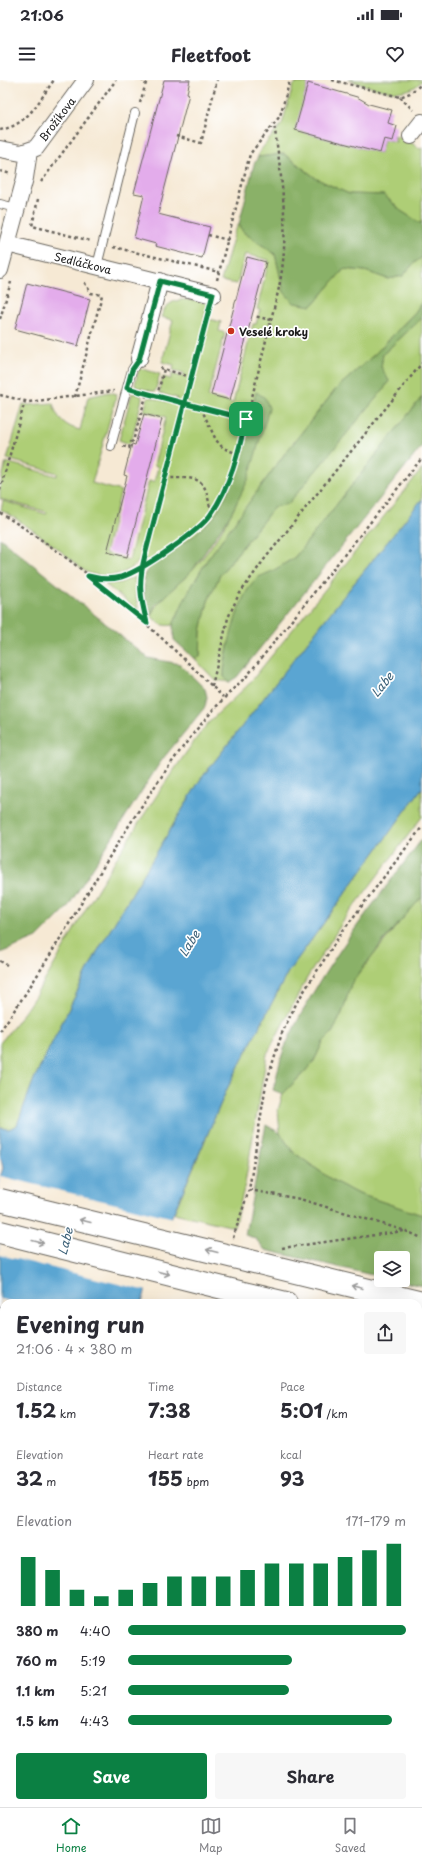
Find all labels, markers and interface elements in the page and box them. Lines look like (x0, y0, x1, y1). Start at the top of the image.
text: 21:06 (20, 3, 64, 26)
text: Fleetfoot (171, 41, 251, 68)
icon: menu (16, 43, 38, 65)
icon: heart (384, 43, 406, 65)
street label: Brožíkova (35, 93, 80, 145)
street label: Sedláčkova (52, 248, 114, 278)
place label: Veselé kroky (239, 323, 308, 340)
marker: Veselé kroky (226, 326, 236, 336)
pin (229, 402, 263, 436)
icon: arrive (235, 408, 257, 430)
water label: Labe (366, 667, 398, 700)
water label: Labe (174, 926, 204, 960)
one-way arrow (79, 1216, 92, 1224)
water label: Labe (53, 1225, 77, 1257)
one-way arrow (31, 1239, 44, 1246)
one-way arrow (205, 1247, 218, 1255)
map controls (374, 1251, 410, 1287)
button: layers (374, 1251, 410, 1287)
one-way arrow (157, 1270, 170, 1278)
one-way arrow (351, 1282, 364, 1290)
text: Evening run (16, 1307, 145, 1340)
button: share (364, 1312, 406, 1354)
text: 21:06 · 4 × 380 m (16, 1339, 132, 1358)
text: Distance (16, 1378, 62, 1395)
text: Time (148, 1378, 174, 1395)
text: Pace (280, 1378, 305, 1395)
text: 1.52 (16, 1395, 56, 1425)
text: 7:38 (148, 1395, 191, 1425)
text: 5:01 (280, 1395, 323, 1425)
text: km (56, 1405, 76, 1422)
text: /km (323, 1405, 348, 1422)
text: Elevation (16, 1446, 63, 1463)
text: Heart rate (148, 1446, 204, 1463)
text: kcal (280, 1446, 302, 1463)
text: 32 (16, 1463, 43, 1493)
text: 155 (148, 1463, 183, 1493)
text: 93 (280, 1463, 305, 1493)
text: m (43, 1473, 56, 1490)
text: bpm (183, 1473, 209, 1490)
text: Elevation (16, 1511, 72, 1530)
text: 171–179 m (346, 1511, 406, 1530)
text: 380 m (16, 1621, 58, 1640)
text: 4:40 (80, 1621, 110, 1640)
text: 760 m (16, 1651, 57, 1670)
text: 5:19 (80, 1651, 106, 1670)
text: 1.1 km (16, 1681, 55, 1700)
text: 5:21 (80, 1681, 107, 1700)
text: 1.5 km (16, 1711, 59, 1730)
text: 4:43 (80, 1711, 109, 1730)
button: Save (16, 1753, 207, 1799)
button: Share (215, 1753, 406, 1799)
tab: Home (56, 1815, 87, 1856)
tab: Map (199, 1815, 222, 1856)
tab: Saved (335, 1815, 366, 1856)

